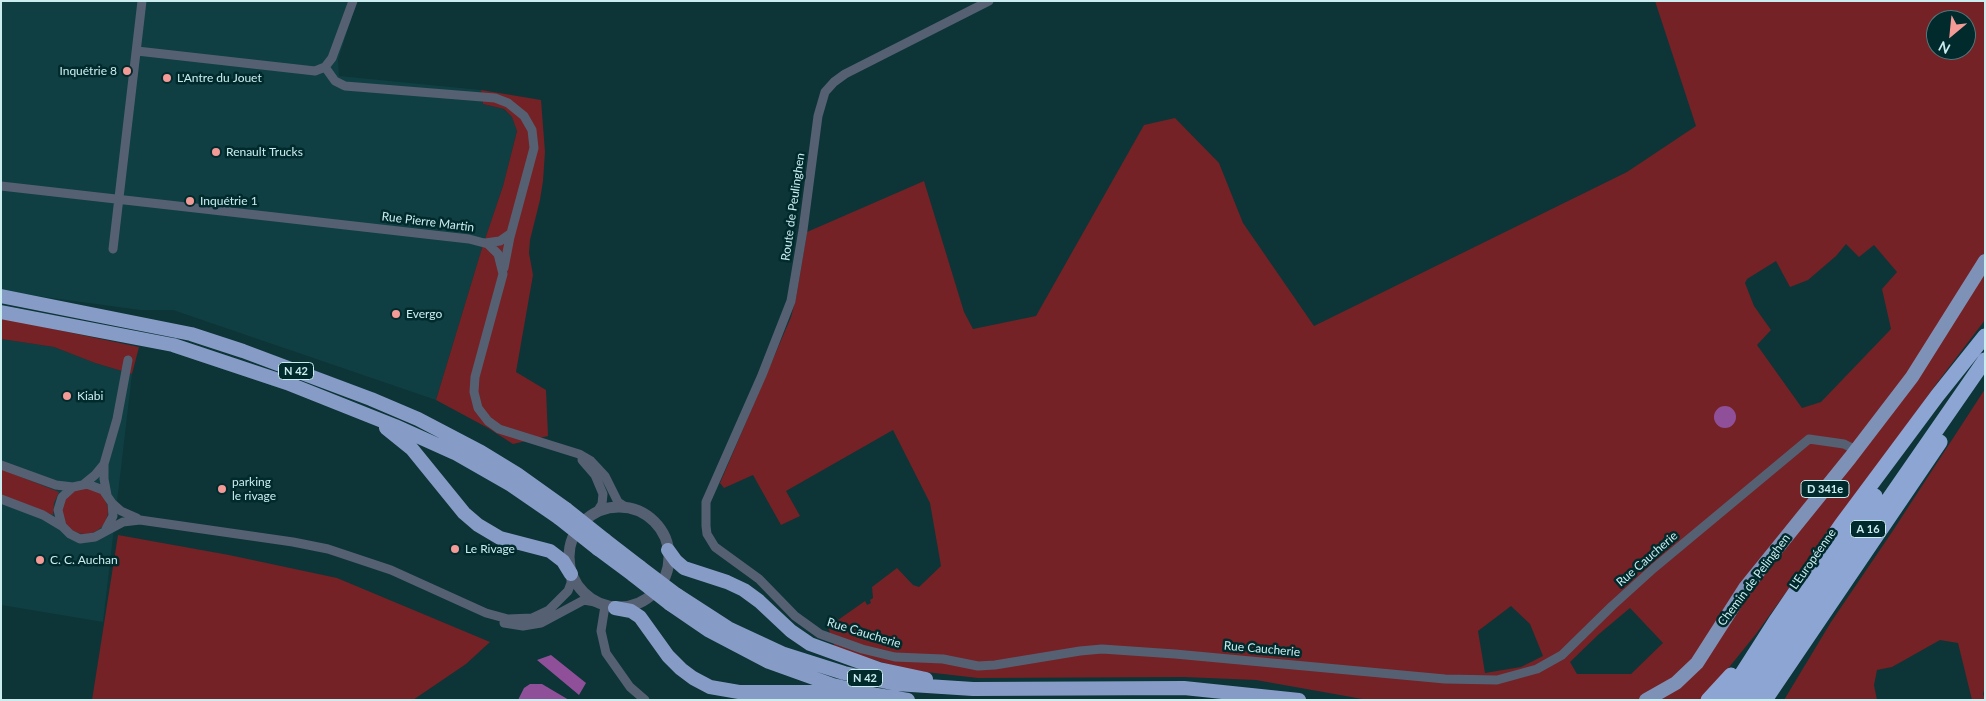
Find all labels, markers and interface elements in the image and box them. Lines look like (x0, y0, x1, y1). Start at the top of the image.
north arrow (1926, 10, 1976, 60)
text: N (1935, 38, 1953, 58)
place label: Inquétrie 8 (59, 64, 117, 78)
marker: Inquétrie 8 (121, 65, 133, 77)
place label: L'Antre du Jouet (177, 71, 262, 85)
marker: L'Antre du Jouet (161, 72, 173, 84)
place label: Renault Trucks (226, 145, 303, 159)
marker: Renault Trucks (210, 146, 222, 158)
street label: Route de Peulinghen (778, 152, 808, 262)
place label: Inquétrie 1 (200, 194, 258, 208)
marker: Inquétrie 1 (184, 195, 196, 207)
street label: Rue Pierre Martin (381, 209, 475, 235)
place label: Evergo (406, 307, 442, 321)
marker: Evergo (390, 308, 402, 320)
road number: N 42 (278, 362, 314, 380)
place label: Kiabi (77, 389, 103, 403)
marker: Kiabi (61, 390, 73, 402)
place label: parking le rivage (232, 475, 276, 503)
road number: D 341e (1801, 480, 1849, 498)
marker: parking le rivage (216, 483, 228, 495)
road number: A 16 (1850, 520, 1886, 538)
street label: L'Européenne (1787, 526, 1839, 592)
street label: Rue Caucherie (1613, 529, 1681, 589)
street label: Chemin de Pelinghen (1715, 531, 1793, 629)
place label: Le Rivage (465, 542, 515, 556)
marker: Le Rivage (449, 543, 461, 555)
place label: C. C. Auchan (50, 553, 118, 567)
marker: C. C. Auchan (34, 554, 46, 566)
street label: Rue Caucherie (825, 615, 903, 651)
street label: Rue Caucherie (1223, 638, 1301, 660)
road number: N 42 (848, 670, 882, 686)

